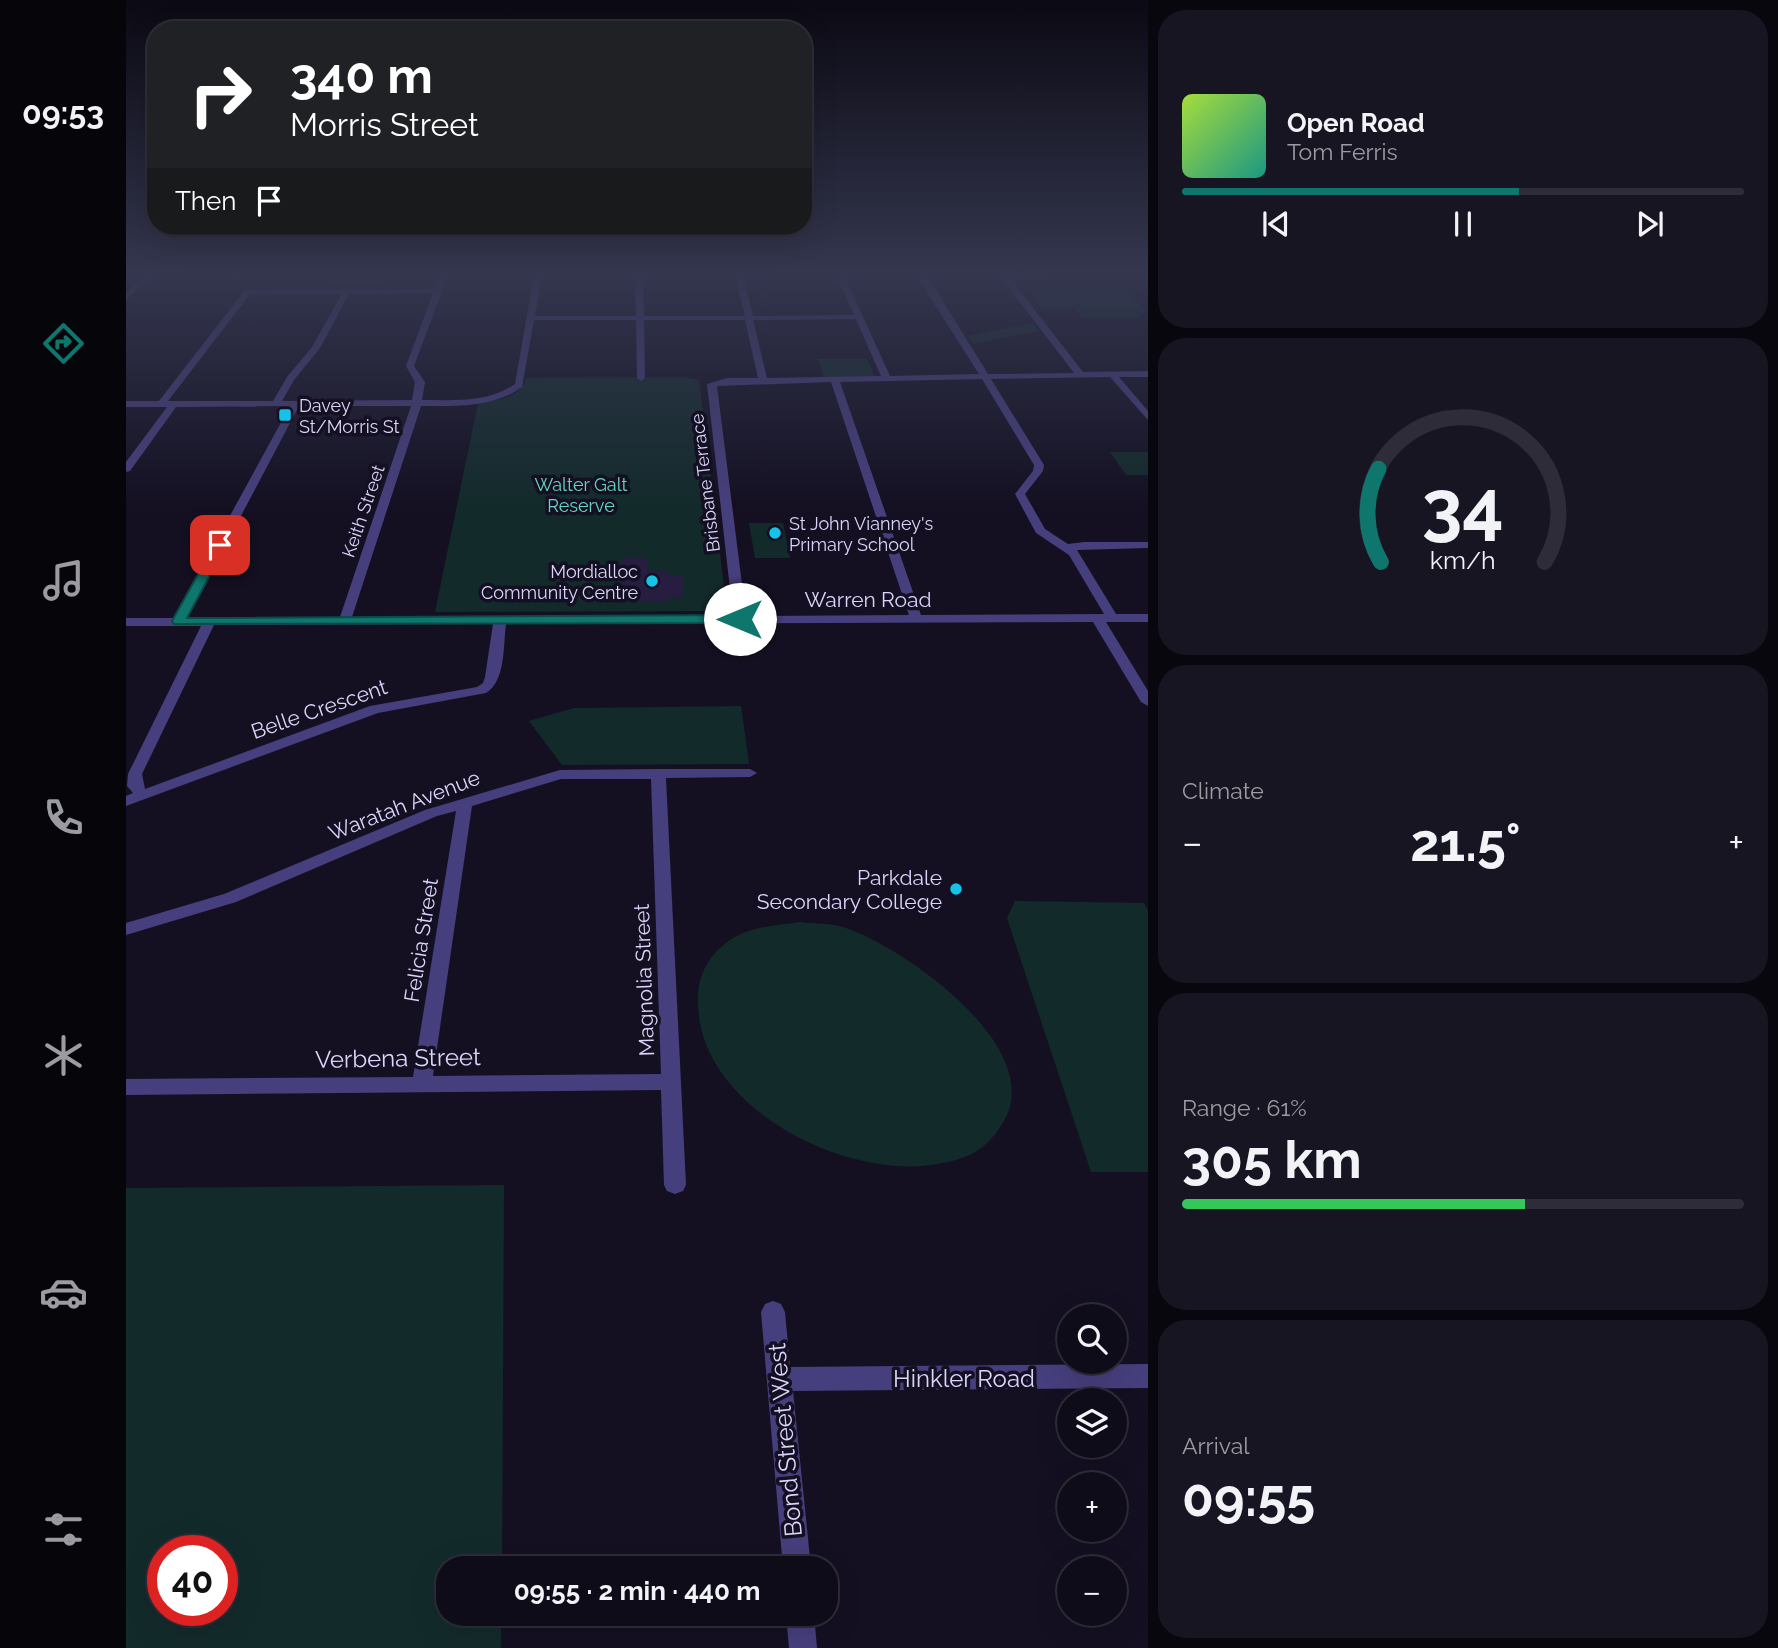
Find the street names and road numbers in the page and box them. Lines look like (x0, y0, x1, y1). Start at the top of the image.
street label: Brisbane Terrace (686, 412, 724, 553)
street label: Keith Street (337, 462, 389, 560)
street label: Warren Road (804, 587, 932, 612)
street label: Belle Crescent (248, 674, 390, 744)
street label: Waratah Avenue (325, 765, 483, 845)
street label: Felicia Street (399, 876, 443, 1004)
street label: Magnolia Street (629, 903, 659, 1057)
street label: Verbena Street (315, 1042, 481, 1074)
street label: Bond Street West (762, 1342, 808, 1538)
street label: Hinkler Road (893, 1364, 1035, 1393)

